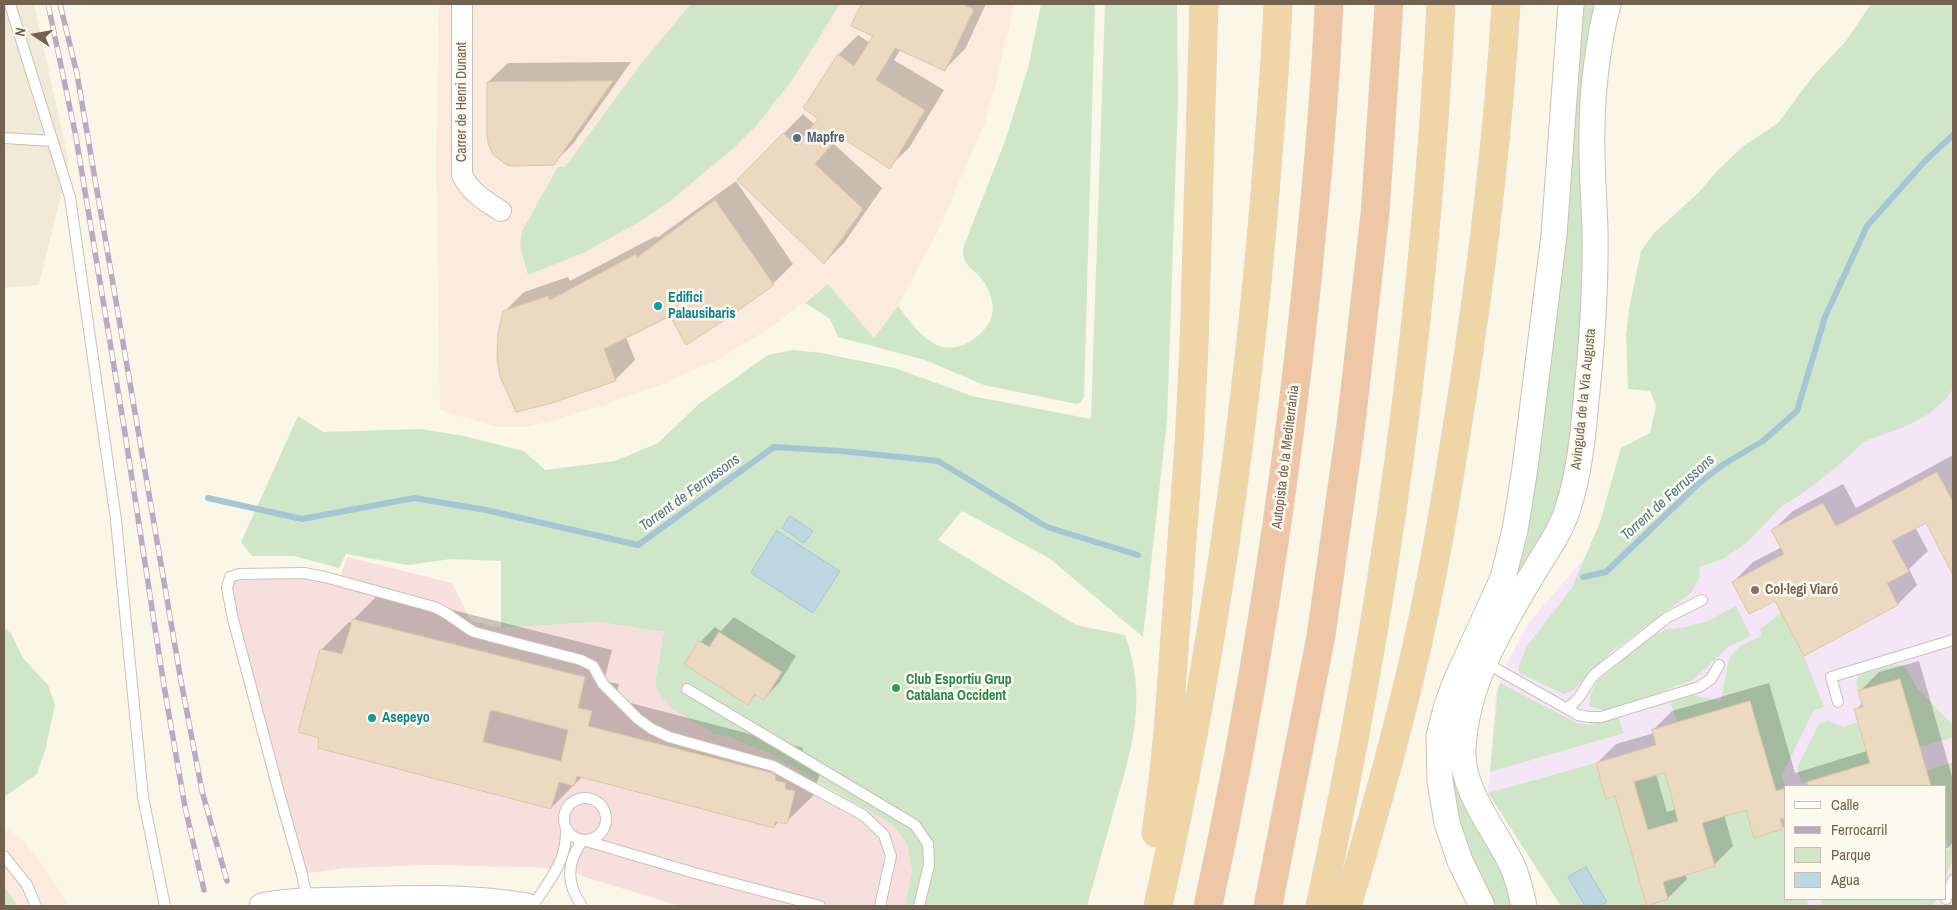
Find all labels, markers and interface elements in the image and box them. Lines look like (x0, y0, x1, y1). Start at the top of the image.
north arrow (10, 10, 60, 60)
text: N (11, 26, 30, 38)
street label: Carrer de Henri Dunant (454, 42, 470, 162)
place label: Mapfre (807, 130, 845, 146)
marker: Mapfre (791, 132, 803, 144)
place label: Edifici Palausibaris (668, 290, 736, 322)
marker: Edifici Palausibaris (652, 300, 664, 312)
street label: Avinguda de la Via Augusta (1568, 328, 1600, 470)
street label: Autopista de la Mediterrània (1269, 384, 1303, 530)
water label: Torrent de Ferrussons (636, 451, 744, 535)
water label: Torrent de Ferrussons (1618, 451, 1718, 545)
place label: Col·legi Viaró (1765, 582, 1838, 598)
marker: Col·legi Viaró (1749, 584, 1761, 596)
place label: Club Esportiu Grup Catalana Occident (906, 672, 1012, 704)
marker: Club Esportiu Grup Catalana Occident (890, 682, 902, 694)
place label: Asepeyo (382, 710, 430, 726)
marker: Asepeyo (366, 712, 378, 724)
legend (1784, 785, 1947, 900)
text: Calle (1831, 794, 1859, 815)
text: Ferrocarril (1831, 819, 1887, 840)
text: Parque (1831, 844, 1871, 865)
text: Agua (1831, 869, 1860, 890)

